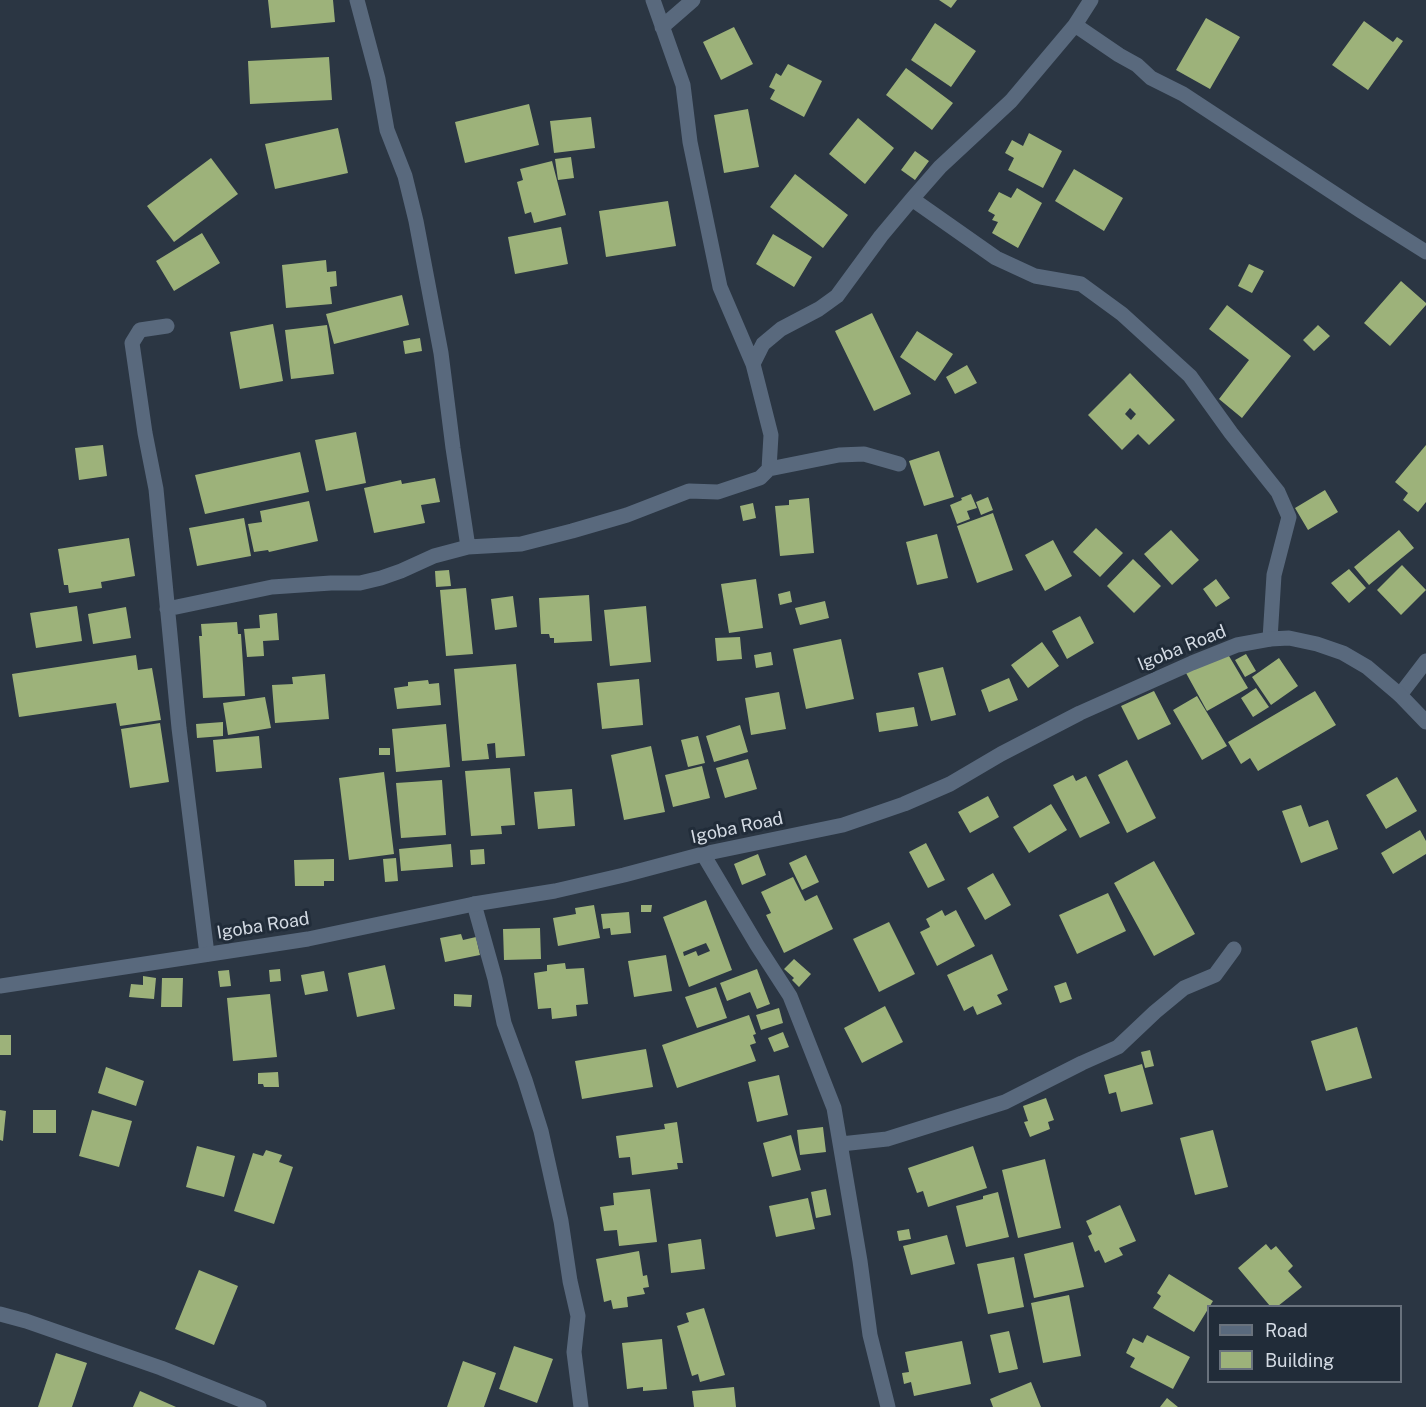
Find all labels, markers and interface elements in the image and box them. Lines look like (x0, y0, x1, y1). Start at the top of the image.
street label: Igoba Road (1135, 620, 1229, 676)
street label: Igoba Road (689, 808, 785, 848)
street label: Igoba Road (215, 908, 311, 944)
legend (1207, 1305, 1402, 1383)
text: Road (1265, 1320, 1308, 1341)
text: Building (1265, 1350, 1334, 1371)

